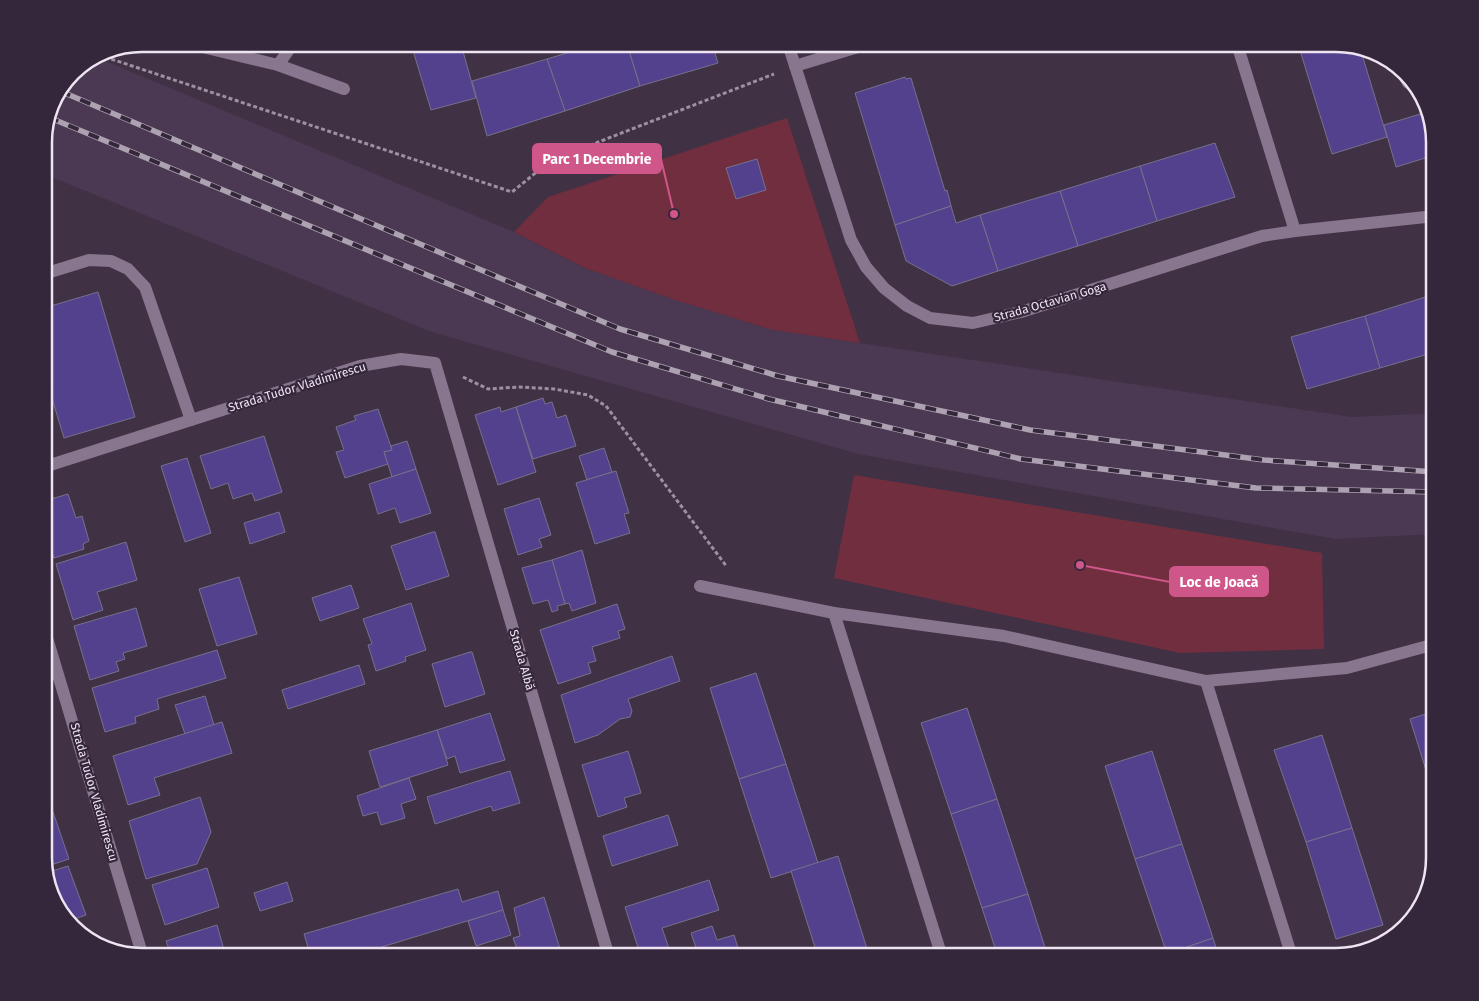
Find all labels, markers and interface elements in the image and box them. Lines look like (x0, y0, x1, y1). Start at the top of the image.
callout: Parc 1 Decembrie (533, 144, 661, 173)
text: Parc 1 Decembrie (543, 151, 652, 168)
street label: Strada Octavian Goga (992, 279, 1108, 325)
street label: Strada Tudor Vladimirescu (227, 359, 367, 415)
callout: Loc de Joacă (1170, 567, 1268, 596)
text: Loc de Joacă (1180, 574, 1259, 591)
street label: Strada Albă (507, 628, 537, 692)
street label: Strada Tudor Vladimirescu (68, 721, 120, 863)

